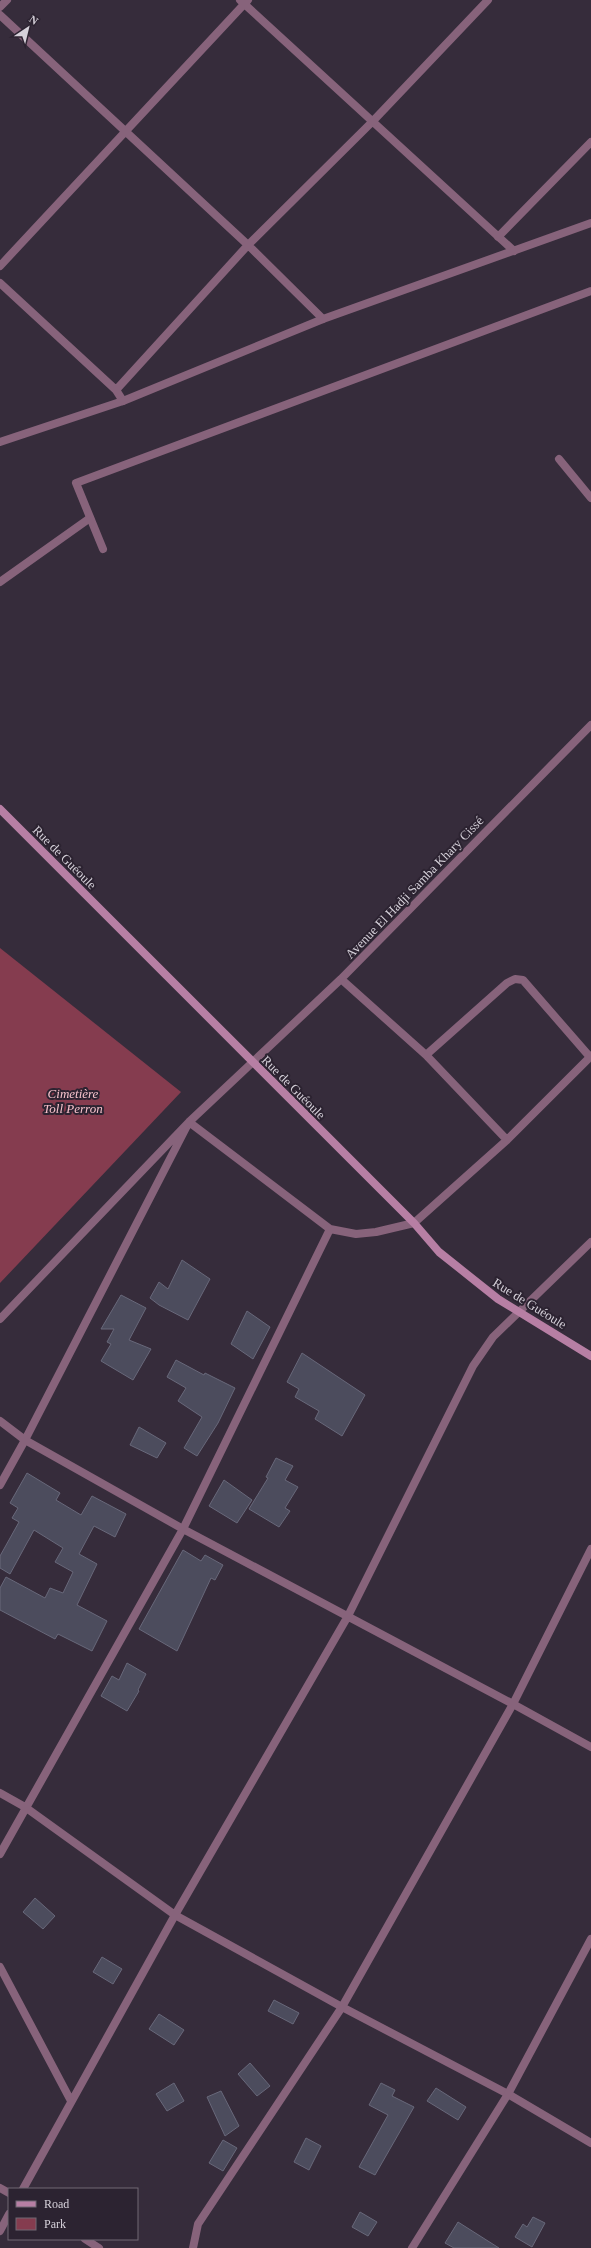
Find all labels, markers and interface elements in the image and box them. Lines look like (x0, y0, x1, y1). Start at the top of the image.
north arrow (8, 8, 48, 48)
text: N (27, 13, 40, 27)
street label: Avenue El Hadji Samba Khary Cissé (342, 813, 487, 962)
street label: Rue de Guéoule (30, 822, 100, 892)
street label: Rue de Guéoule (259, 1052, 329, 1122)
park label: Cimetière Toll Perron (43, 1086, 103, 1116)
street label: Rue de Guéoule (490, 1275, 569, 1332)
legend (8, 2188, 138, 2240)
text: Road (44, 2197, 69, 2211)
text: Park (44, 2217, 66, 2231)

